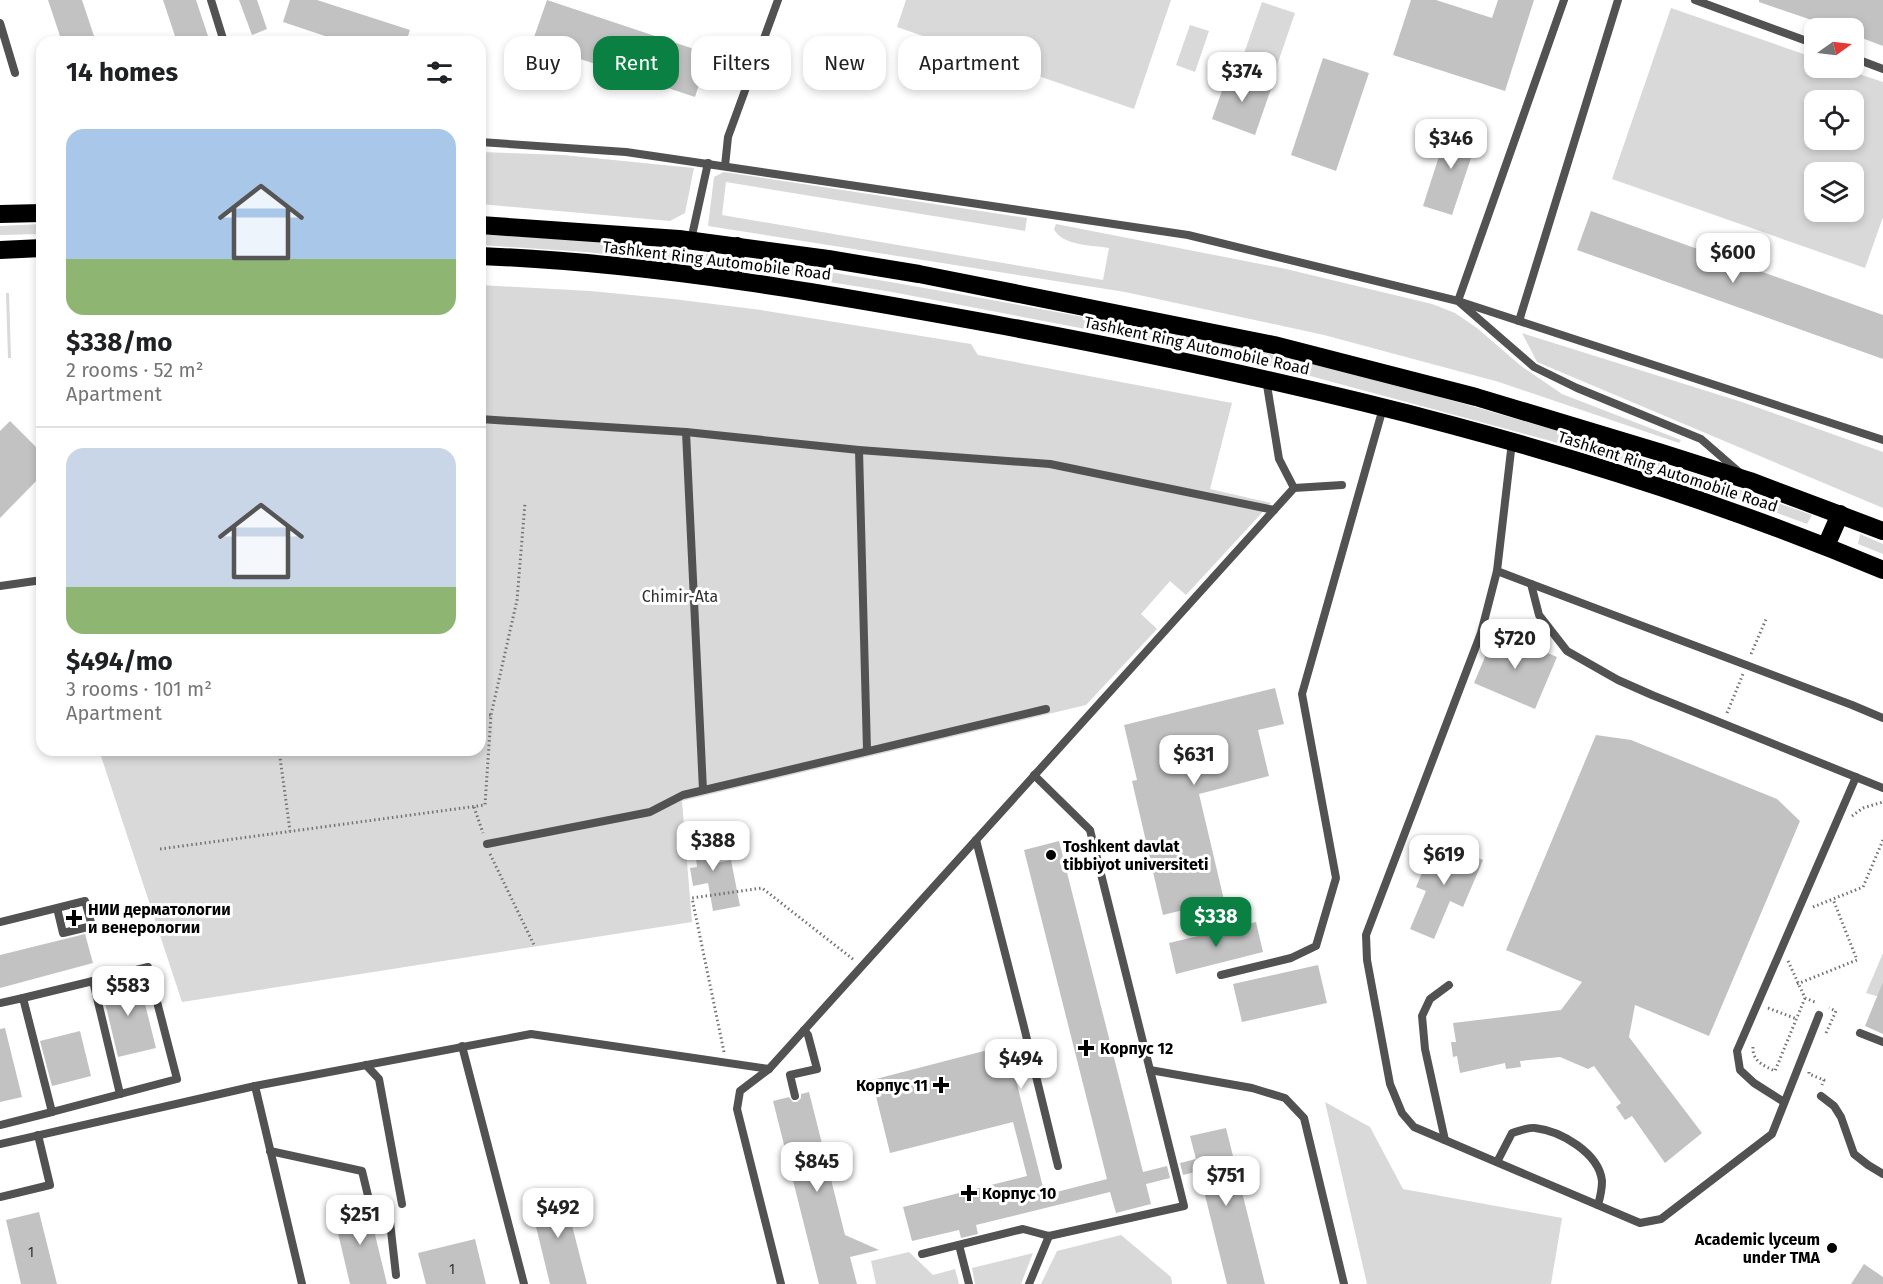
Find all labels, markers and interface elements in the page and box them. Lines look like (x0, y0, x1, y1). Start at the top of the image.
north arrow (1804, 18, 1864, 78)
map controls (1804, 18, 1864, 222)
chip: Buy (504, 36, 581, 90)
chip: Rent (593, 36, 679, 90)
chip: Filters (691, 36, 791, 90)
chip: New (803, 36, 886, 90)
chip: Apartment (898, 36, 1041, 90)
pin: $374 (1206, 52, 1278, 103)
icon: filters (423, 56, 456, 89)
text: 14 homes (66, 57, 178, 88)
text: $374 (1221, 59, 1263, 83)
button: locate (1804, 90, 1864, 150)
pin: $346 (1415, 119, 1487, 170)
text: $346 (1429, 126, 1473, 150)
button: layers (1804, 162, 1864, 222)
icon: home (207, 168, 315, 276)
pin: $600 (1697, 233, 1769, 284)
street label: Tashkent Ring Automobile Road (602, 237, 832, 284)
text: $600 (1710, 240, 1756, 264)
street label: Tashkent Ring Automobile Road (1082, 312, 1311, 379)
text: $338/mo (66, 327, 172, 358)
text: 2 rooms · 52 m² (66, 358, 204, 382)
text: Apartment (66, 382, 162, 406)
street label: Tashkent Ring Automobile Road (1556, 427, 1780, 516)
icon: home (207, 487, 315, 595)
park label: Chimir-Ata (642, 587, 718, 606)
pin: $720 (1479, 619, 1551, 670)
text: $720 (1494, 626, 1536, 650)
text: $494/mo (66, 646, 173, 677)
text: 3 rooms · 101 m² (66, 677, 212, 701)
text: Apartment (66, 701, 162, 725)
pin: $631 (1158, 735, 1230, 786)
text: $631 (1173, 742, 1215, 766)
pin: $388 (677, 821, 749, 872)
text: $388 (691, 828, 735, 852)
pin: $619 (1408, 835, 1480, 886)
place label: Toshkent davlat tibbiyot universiteti (1063, 837, 1208, 874)
text: $619 (1423, 842, 1465, 866)
marker: Toshkent davlat tibbiyot universiteti (1044, 848, 1058, 862)
pin: $338 (1180, 897, 1252, 948)
place label: НИИ дерматологии и венерологии (88, 900, 231, 937)
text: $338 (1194, 904, 1238, 928)
marker: НИИ дерматологии и венерологии (65, 909, 83, 927)
pin: $583 (92, 966, 164, 1017)
text: $583 (106, 973, 150, 997)
pin: $494 (985, 1039, 1057, 1090)
marker: Корпус 12 (1077, 1039, 1095, 1057)
place label: Корпус 12 (1100, 1039, 1173, 1058)
text: $494 (999, 1046, 1043, 1070)
place label: Корпус 11 (856, 1076, 928, 1095)
marker: Корпус 11 (932, 1076, 950, 1094)
pin: $845 (781, 1142, 853, 1193)
text: $845 (795, 1149, 839, 1173)
pin: $751 (1190, 1156, 1262, 1207)
text: $751 (1207, 1163, 1245, 1187)
marker: Корпус 10 (960, 1184, 978, 1202)
place label: Корпус 10 (982, 1184, 1056, 1203)
pin: $492 (522, 1188, 594, 1239)
pin: $251 (324, 1195, 396, 1246)
text: $492 (537, 1195, 580, 1219)
text: $251 (340, 1202, 380, 1226)
place label: Academic lyceum under TMA (1694, 1230, 1821, 1267)
marker: Academic lyceum under TMA (1825, 1241, 1839, 1255)
house number: 1 (28, 1244, 34, 1261)
house number: 1 (449, 1261, 455, 1278)

